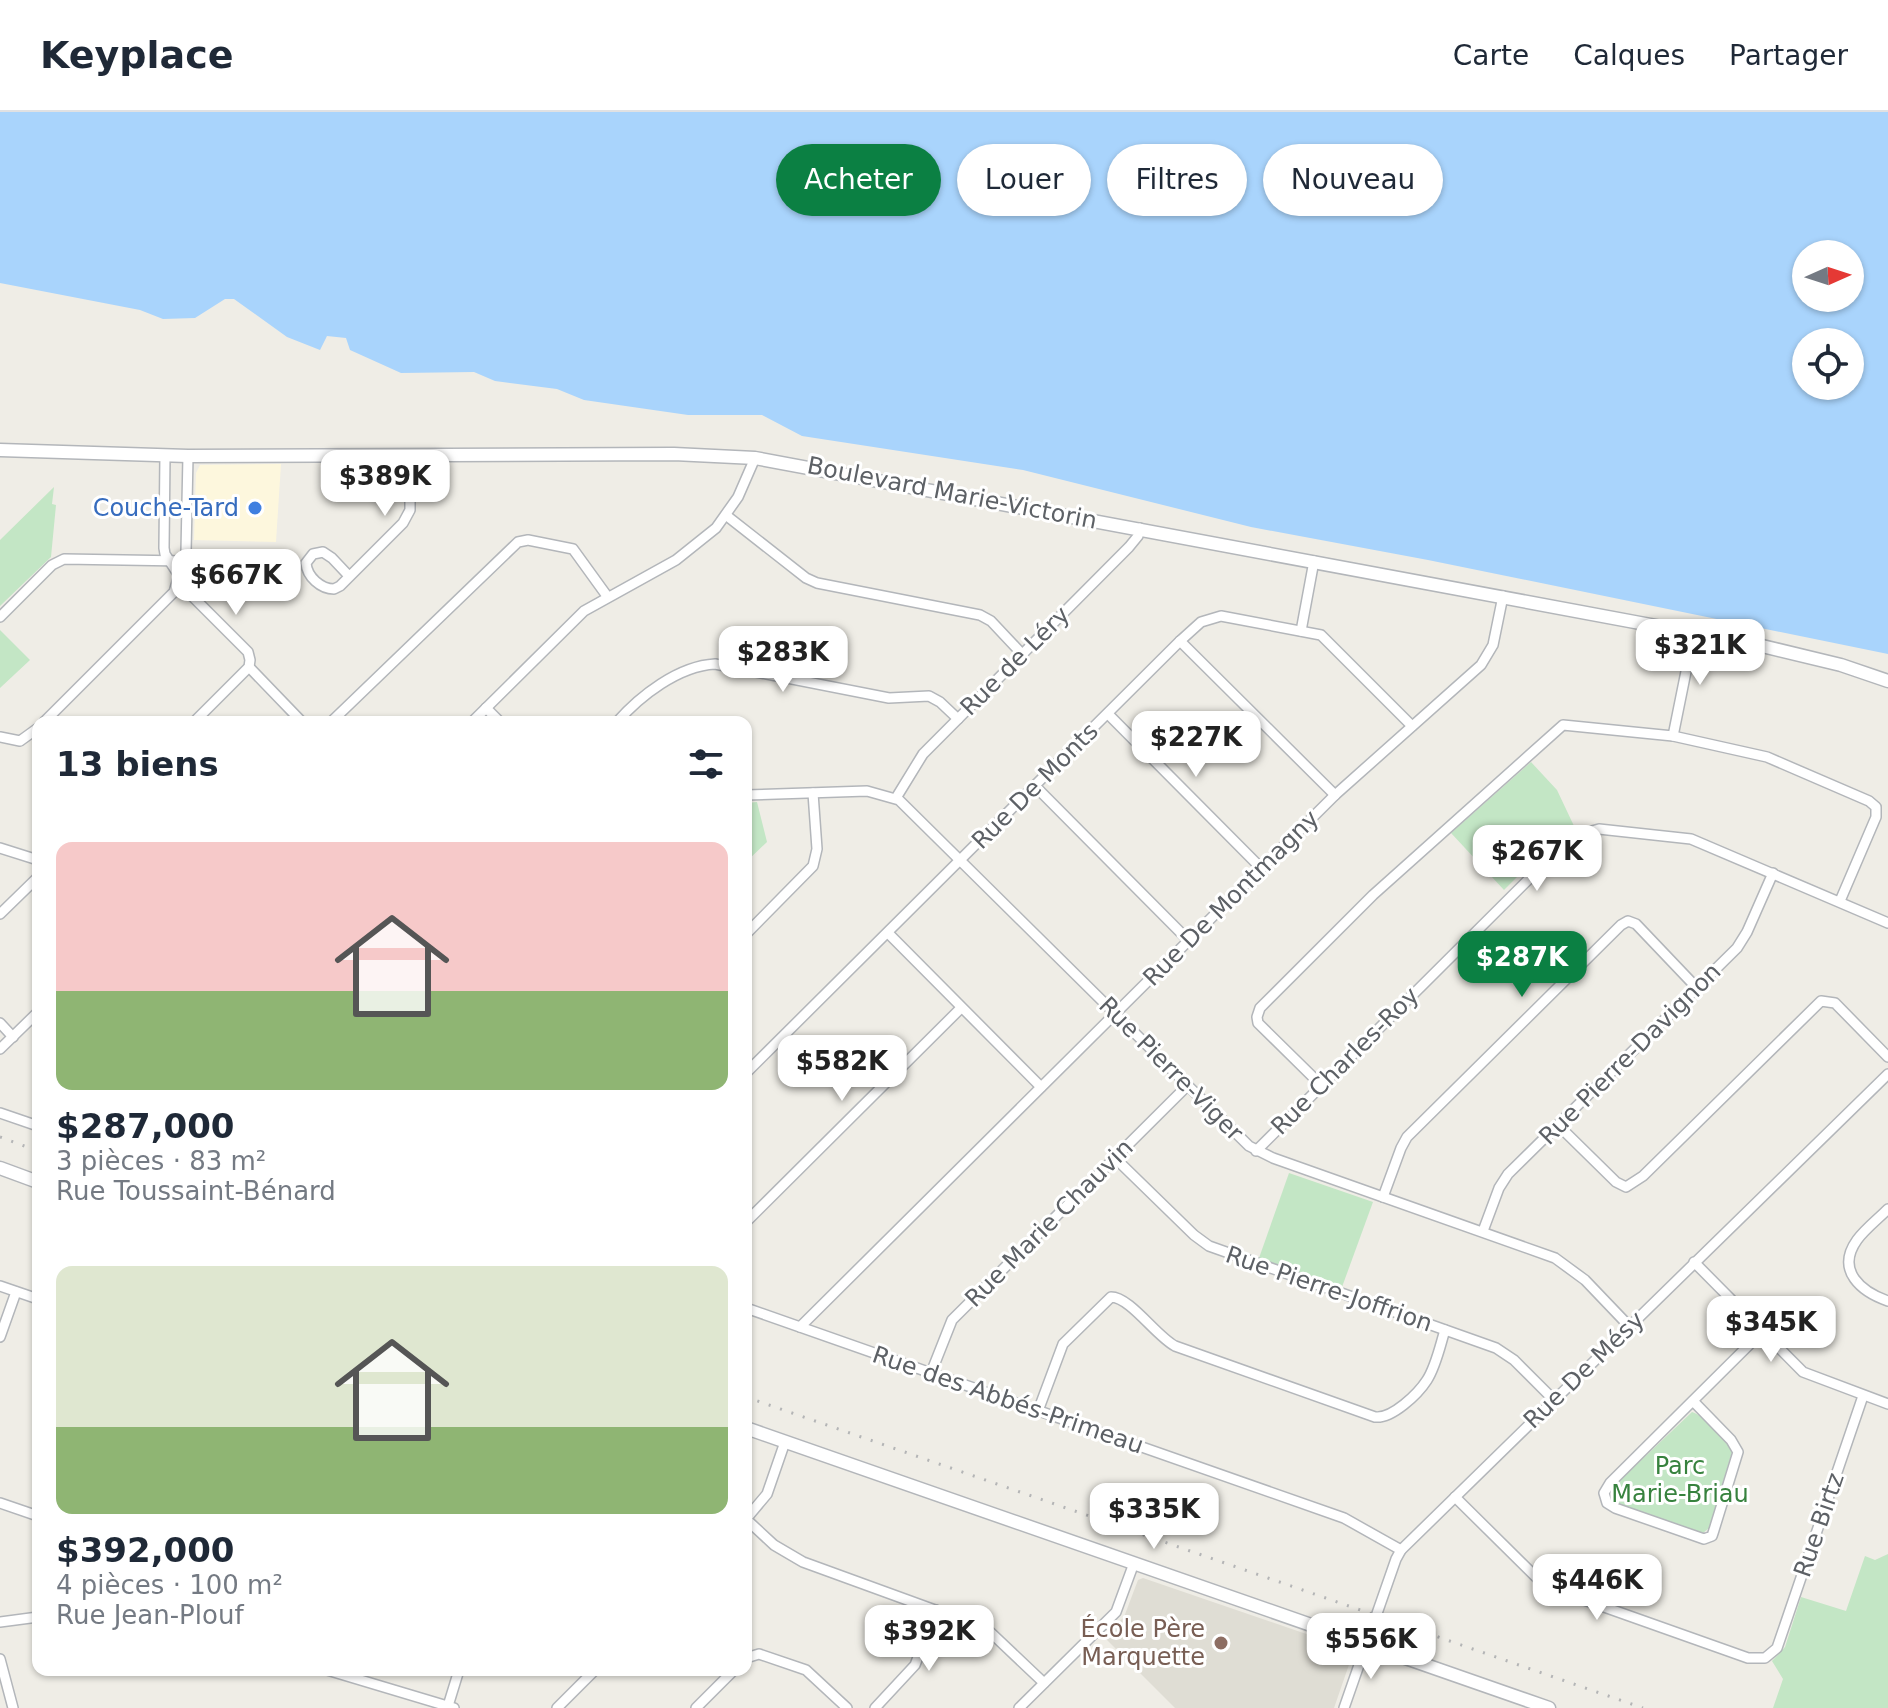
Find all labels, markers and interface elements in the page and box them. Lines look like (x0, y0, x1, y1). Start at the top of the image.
text: Keyplace (40, 33, 234, 77)
text: Carte (1453, 39, 1529, 72)
text: Calques (1573, 39, 1685, 72)
text: Partager (1729, 39, 1848, 72)
chip: Acheter (776, 144, 941, 216)
chip: Louer (957, 144, 1091, 216)
chip: Filtres (1107, 144, 1247, 216)
chip: Nouveau (1263, 144, 1443, 216)
north arrow (1792, 240, 1864, 312)
map controls (1792, 240, 1864, 400)
button: locate (1792, 328, 1864, 400)
pin: $389K (329, 450, 441, 518)
street label: Boulevard Marie-Victorin (805, 451, 1099, 535)
text: $389K (339, 461, 431, 491)
place label: Couche-Tard (93, 494, 239, 522)
marker: Couche-Tard (246, 499, 264, 517)
pin: $667K (180, 549, 292, 617)
text: $667K (190, 560, 282, 590)
street label: Rue de Léry (955, 601, 1075, 721)
pin: $321K (1644, 619, 1756, 687)
pin: $283K (727, 626, 839, 694)
text: $321K (1654, 630, 1746, 660)
text: $283K (737, 637, 829, 667)
pin: $227K (1140, 711, 1252, 779)
street label: Rue De Monts (966, 717, 1104, 855)
text: $227K (1150, 722, 1242, 752)
icon: filters (684, 742, 728, 786)
text: 13 biens (56, 744, 219, 784)
street label: Rue De Montmagny (1137, 804, 1325, 992)
pin: $267K (1481, 825, 1593, 893)
text: $267K (1491, 836, 1583, 866)
icon: home (320, 894, 464, 1038)
pin: $287K (1466, 931, 1578, 999)
text: $287K (1476, 942, 1568, 972)
street label: Rue Pierre-Davignon (1533, 957, 1727, 1151)
street label: Rue Charles-Roy (1266, 982, 1424, 1140)
street label: Rue Pierre-Viger (1093, 991, 1249, 1147)
pin: $582K (786, 1035, 898, 1103)
text: $582K (796, 1046, 888, 1076)
text: $287,000 (56, 1106, 235, 1146)
street label: Rue Marie Chauvin (959, 1133, 1139, 1313)
text: 3 pièces · 83 m² (56, 1146, 266, 1176)
text: Rue Toussaint-Bénard (56, 1176, 336, 1206)
street label: Rue Pierre-Joffrion (1222, 1240, 1436, 1338)
pin: $345K (1715, 1296, 1827, 1364)
street label: Rue De Mésy (1518, 1306, 1650, 1434)
text: $345K (1725, 1307, 1817, 1337)
icon: home (320, 1318, 464, 1462)
street label: Rue des Abbés-Primeau (869, 1340, 1147, 1460)
park label: Parc Marie-Briau (1611, 1452, 1749, 1508)
street label: Rue Birtz (1788, 1469, 1850, 1581)
pin: $335K (1098, 1483, 1210, 1551)
text: $335K (1108, 1494, 1200, 1524)
text: $392,000 (56, 1530, 235, 1570)
pin: $446K (1541, 1554, 1653, 1622)
text: $446K (1551, 1565, 1643, 1595)
text: 4 pièces · 100 m² (56, 1570, 283, 1600)
text: Rue Jean-Plouf (56, 1600, 244, 1630)
pin: $392K (873, 1605, 985, 1673)
pin: $556K (1315, 1613, 1427, 1681)
place label: École Père Marquette (1080, 1614, 1205, 1671)
text: $392K (883, 1616, 975, 1646)
text: $556K (1325, 1624, 1417, 1654)
marker: École Père Marquette (1212, 1634, 1230, 1652)

